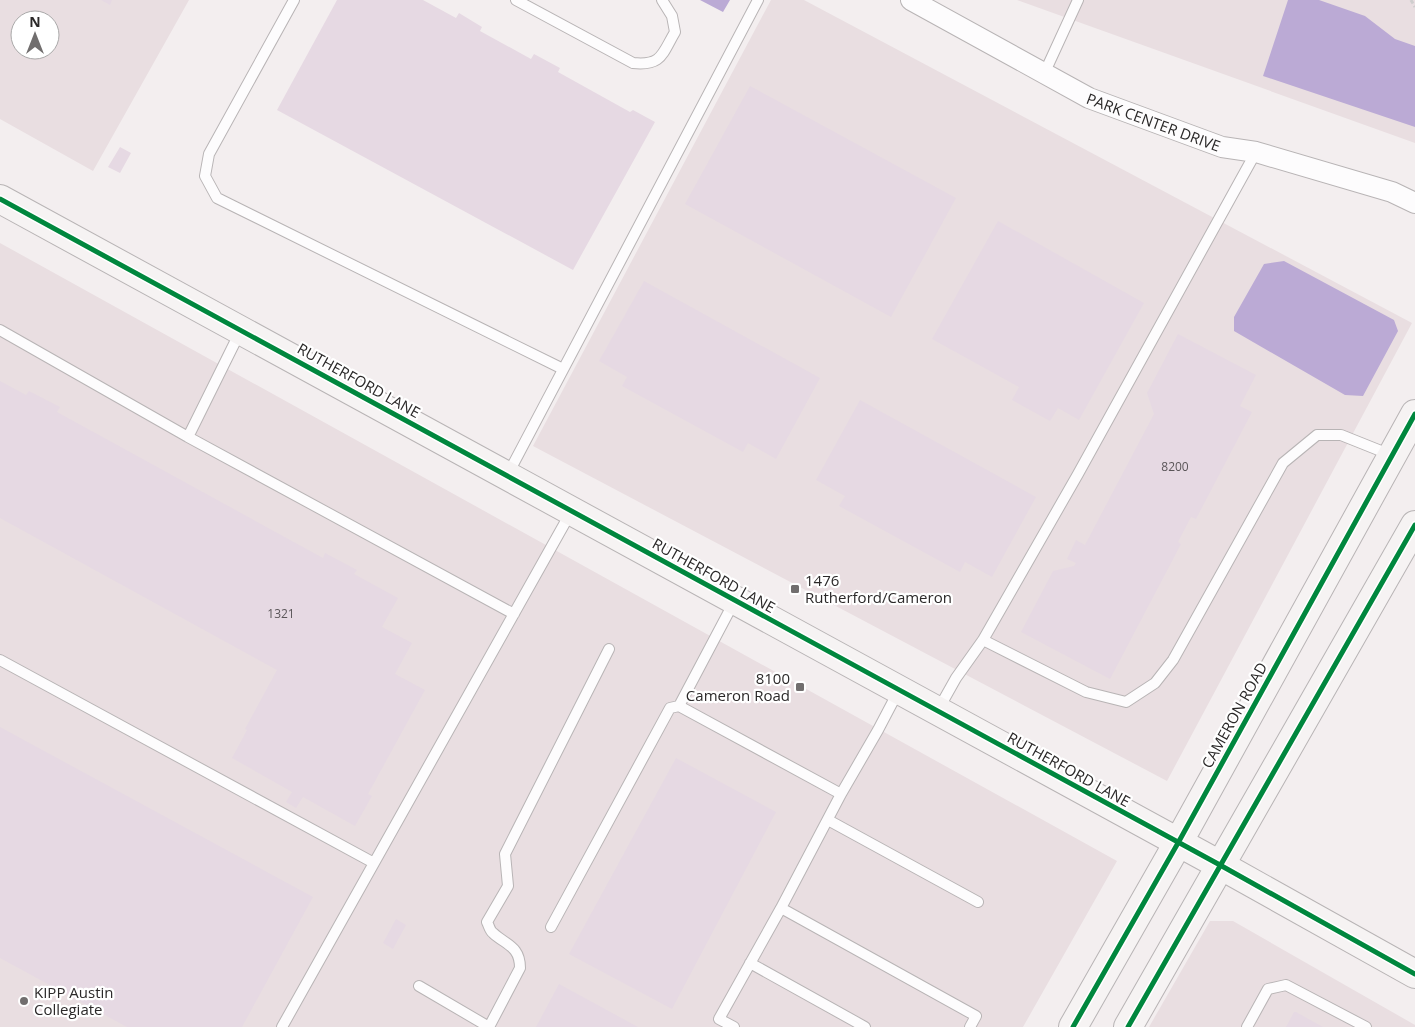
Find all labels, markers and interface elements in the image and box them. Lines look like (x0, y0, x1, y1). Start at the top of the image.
north arrow (10, 10, 60, 60)
text: N (29, 12, 41, 31)
street label: PARK CENTER DRIVE (1084, 88, 1223, 156)
street label: RUTHERFORD LANE (294, 338, 424, 422)
house number: 8200 (1161, 458, 1189, 475)
street label: RUTHERFORD LANE (649, 533, 779, 617)
place label: 1476 Rutherford/Cameron (805, 570, 952, 607)
marker: 1476 Rutherford/Cameron (789, 583, 801, 595)
house number: 1321 (267, 605, 295, 622)
street label: CAMERON ROAD (1197, 658, 1271, 772)
place label: 8100 Cameron Road (686, 668, 790, 705)
marker: 8100 Cameron Road (794, 681, 806, 693)
street label: RUTHERFORD LANE (1004, 727, 1134, 811)
place label: KIPP Austin Collegiate (34, 982, 113, 1019)
marker: KIPP Austin Collegiate (18, 995, 30, 1007)

